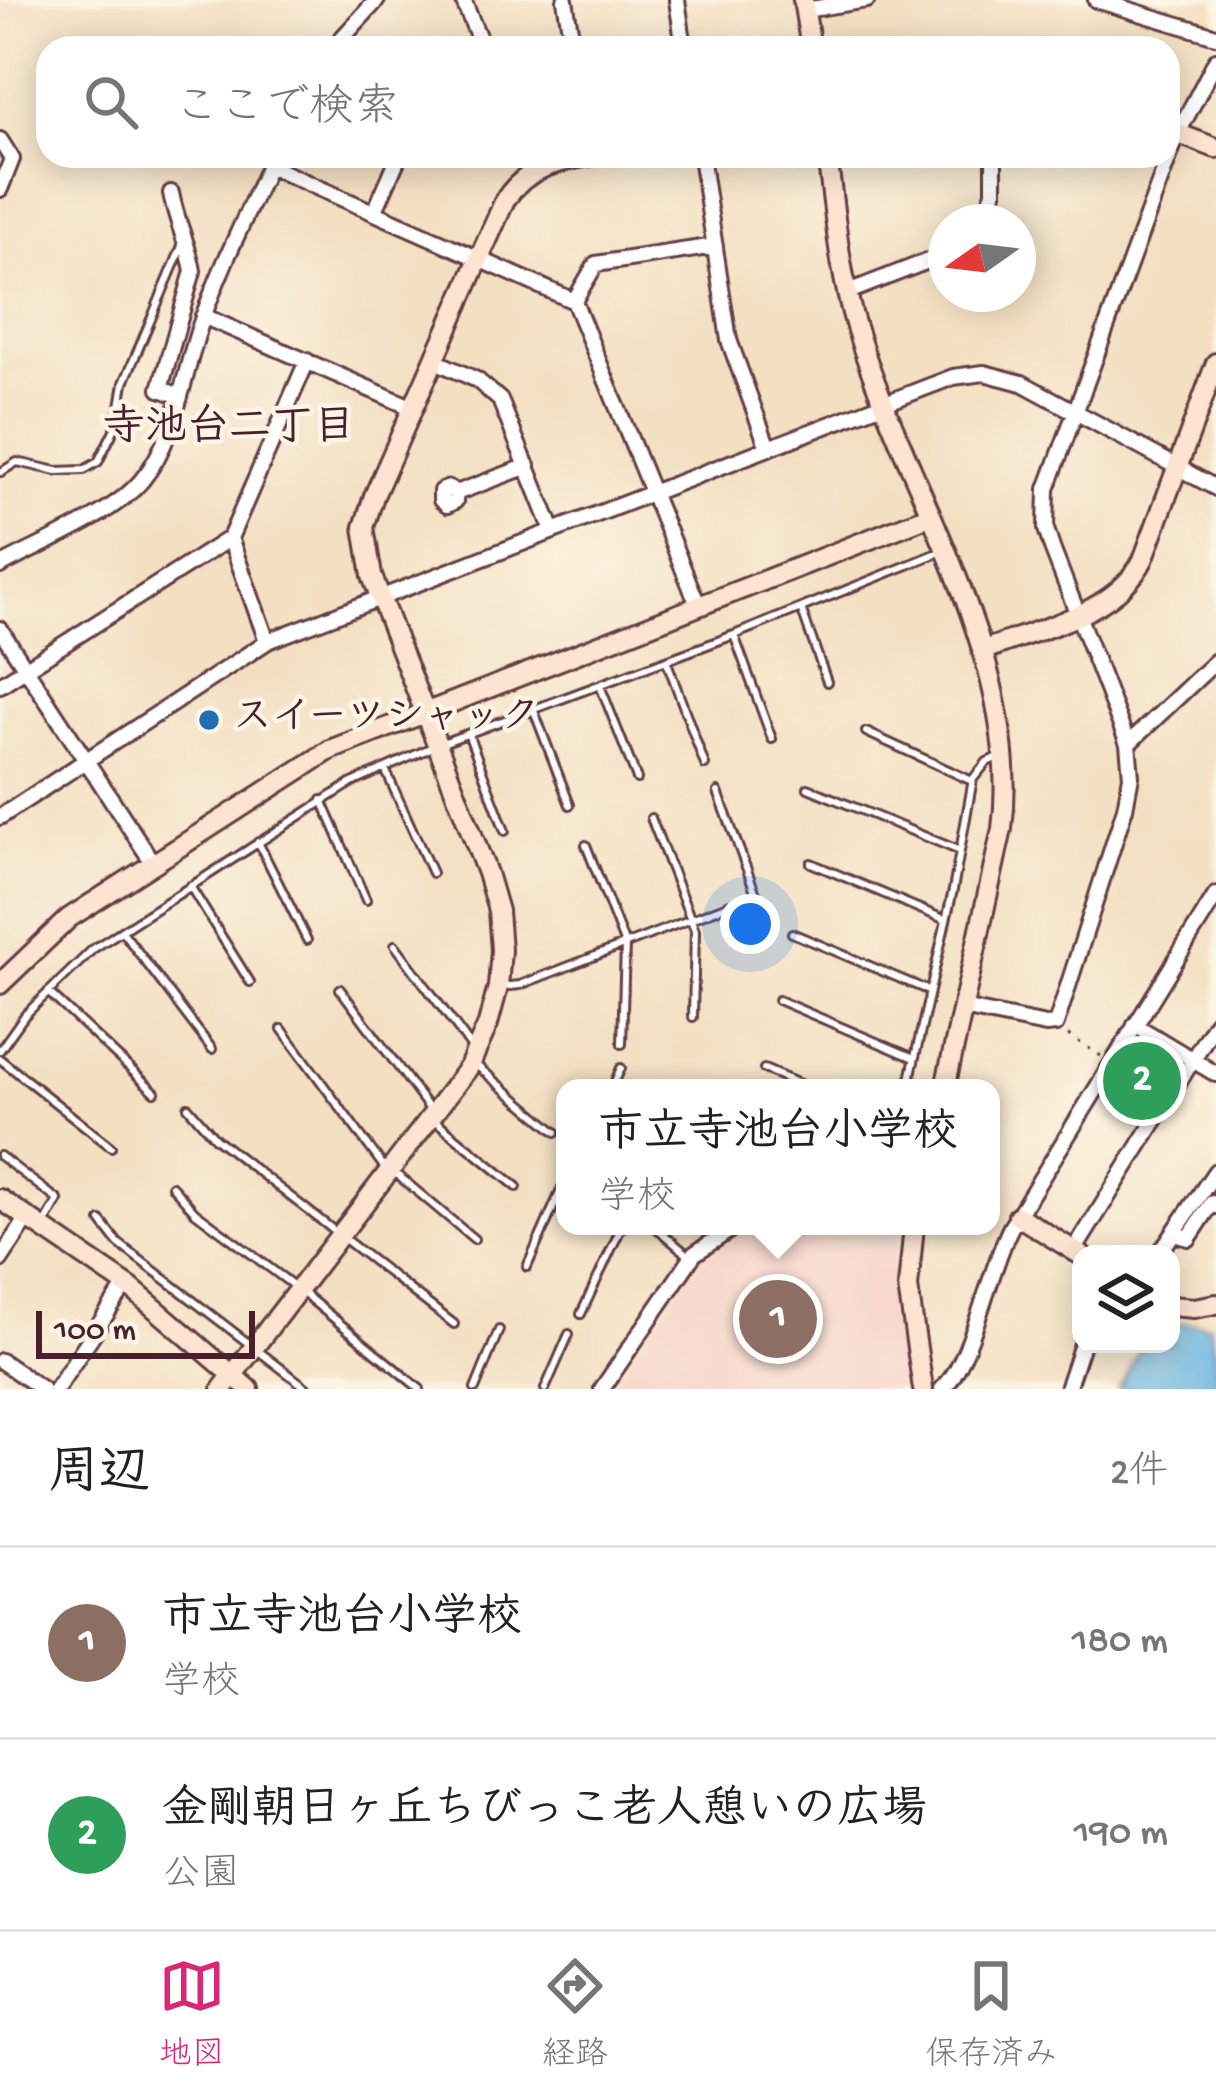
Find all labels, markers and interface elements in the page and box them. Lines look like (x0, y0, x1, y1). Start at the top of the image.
search box (36, 36, 1180, 168)
icon: search (78, 69, 144, 135)
text: ここで検索 (174, 84, 399, 137)
north arrow (928, 204, 1036, 312)
district label: 寺池台二丁目 (103, 403, 355, 455)
place label: スイーツシャック (233, 697, 540, 743)
marker: スイーツシャック (196, 707, 222, 733)
your location (720, 894, 780, 954)
pin: 2 (1103, 1036, 1181, 1126)
popup (556, 1079, 1000, 1235)
text: 市立寺池台小学校 (598, 1109, 958, 1162)
text: 学校 (598, 1177, 676, 1223)
map controls (1072, 1245, 1180, 1353)
button: layers (1072, 1245, 1180, 1353)
pin: 1 (739, 1274, 817, 1364)
scale bar (36, 1305, 255, 1358)
text: 100 m (54, 1313, 136, 1351)
text: 周辺 (48, 1447, 150, 1507)
text: 2件 (1110, 1452, 1168, 1498)
text: 市立寺池台小学校 (162, 1594, 522, 1647)
text: 1 (79, 1620, 95, 1666)
text: 180 m (1072, 1620, 1168, 1666)
text: 学校 (162, 1662, 240, 1708)
text: 金剛朝日ヶ丘ちびっこ老人憩いの広場 (162, 1786, 927, 1839)
text: 2 (77, 1812, 97, 1858)
text: 190 m (1074, 1812, 1168, 1858)
text: 公園 (162, 1854, 240, 1900)
tab: 地図 (159, 1953, 225, 2076)
tab: 経路 (542, 1953, 608, 2076)
tab: 保存済み (925, 1953, 1057, 2076)

